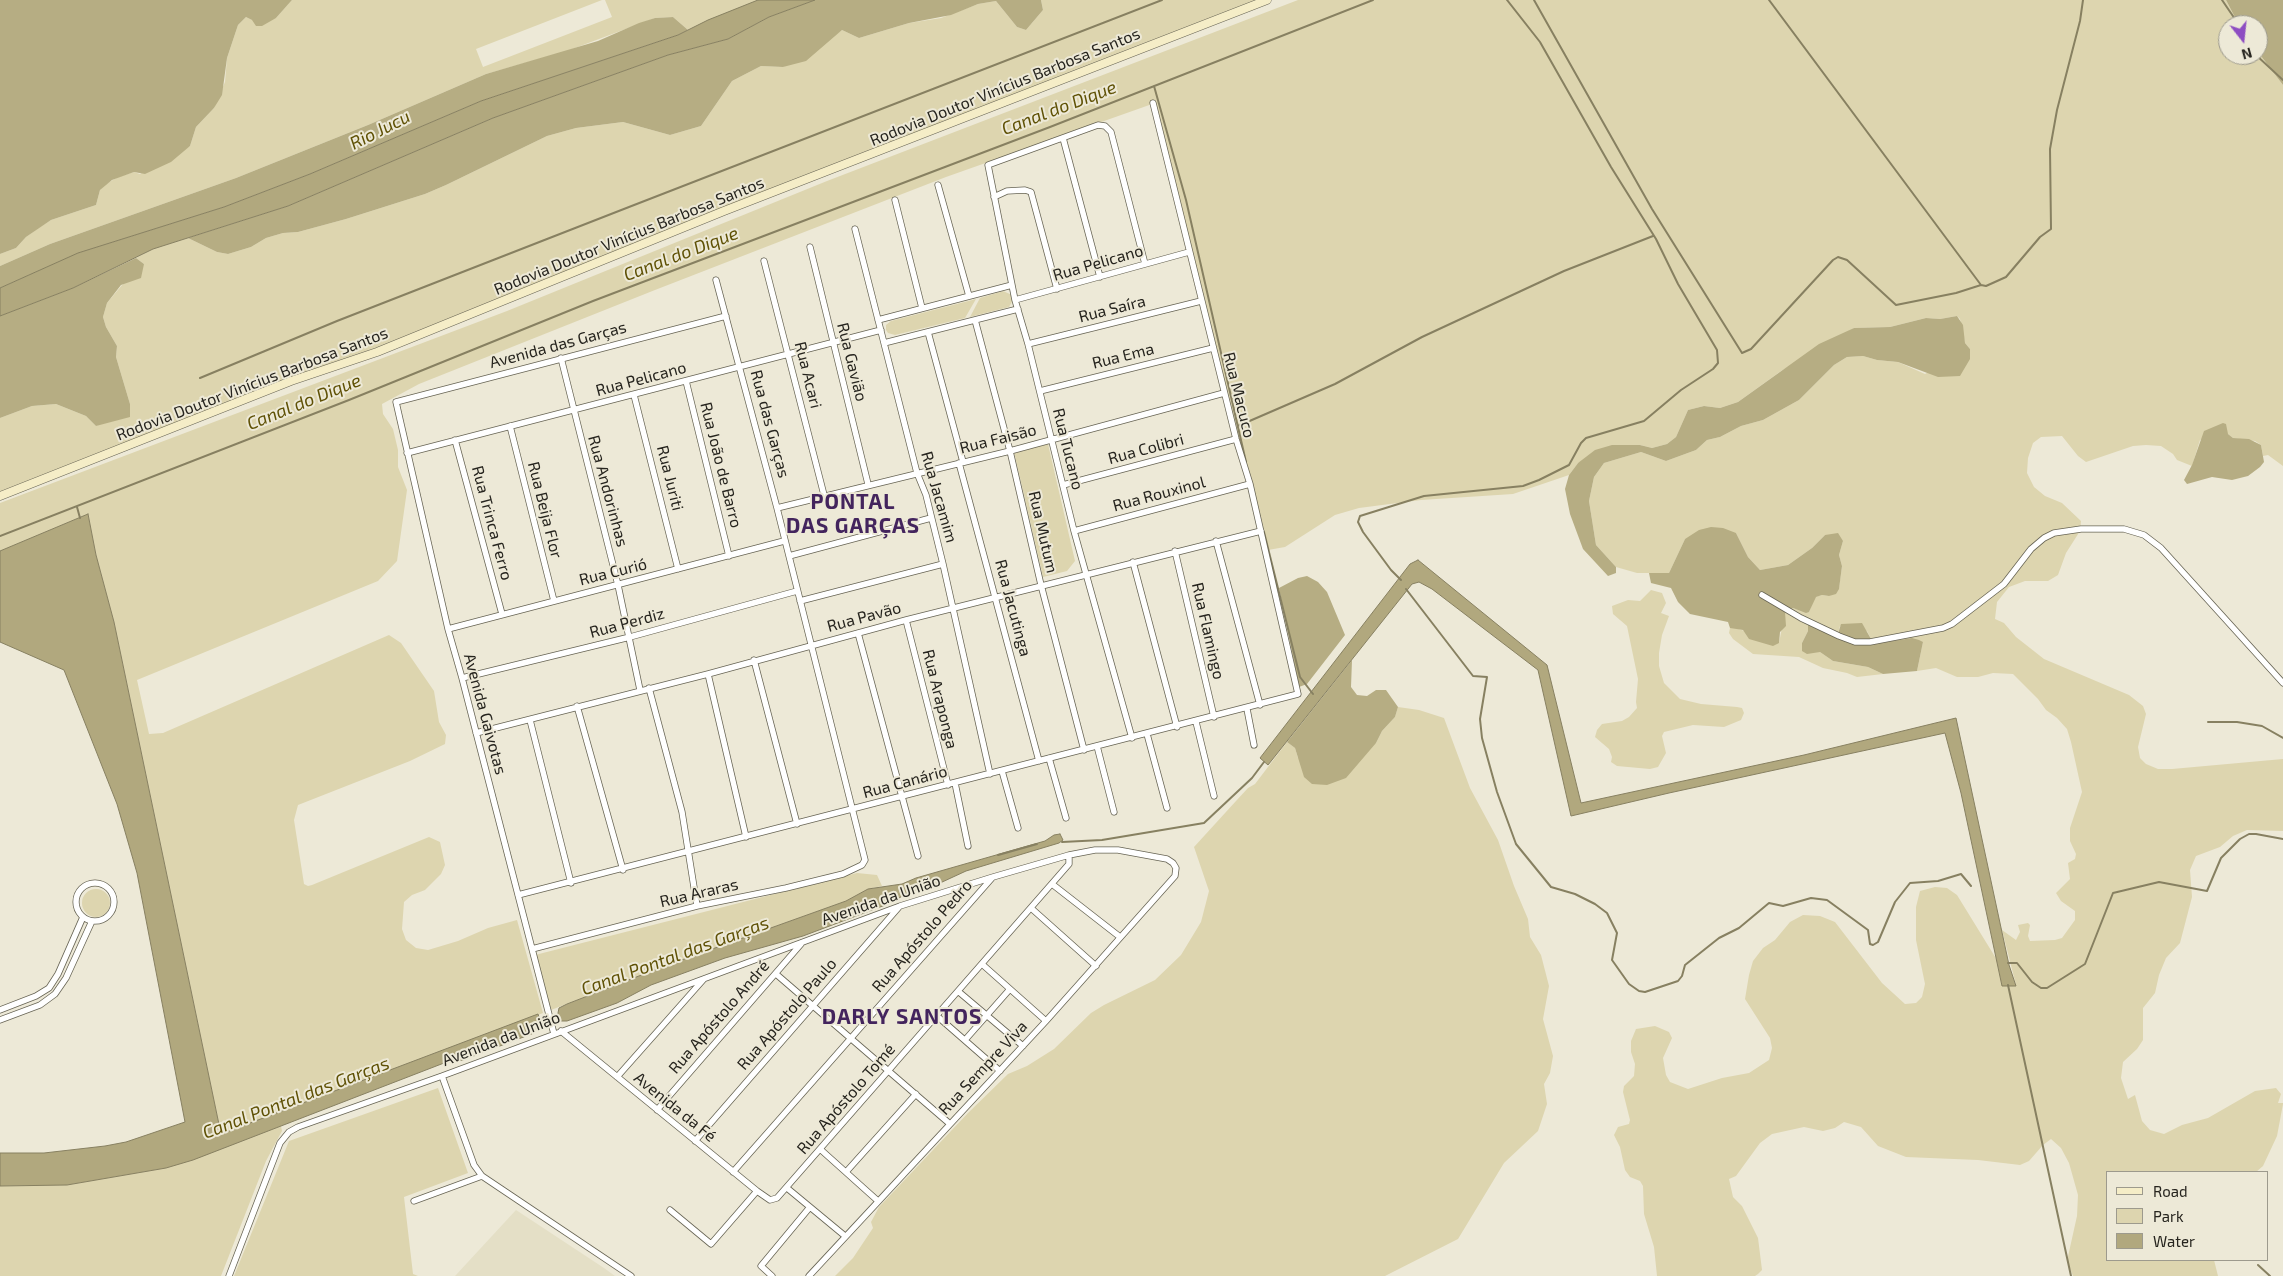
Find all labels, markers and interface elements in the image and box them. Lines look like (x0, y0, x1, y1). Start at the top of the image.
north arrow (2218, 15, 2268, 65)
street label: Rodovia Doutor Vinícius Barbosa Santos (867, 24, 1143, 150)
text: N (2240, 44, 2254, 64)
water label: Canal do Dique (998, 76, 1120, 140)
water label: Rio Jucu (346, 106, 414, 154)
street label: Rodovia Doutor Vinícius Barbosa Santos (491, 173, 767, 299)
water label: Canal do Dique (620, 222, 742, 286)
street label: Rua Pelicano (1051, 241, 1145, 285)
street label: Rua Saíra (1077, 291, 1147, 327)
street label: Avenida das Garças (488, 318, 628, 372)
street label: Rua Gavião (833, 321, 871, 403)
street label: Rodovia Doutor Vinícius Barbosa Santos (113, 323, 391, 445)
street label: Rua Ema (1090, 339, 1156, 373)
street label: Rua Acari (790, 340, 826, 410)
street label: Rua Macuco (1219, 350, 1259, 440)
street label: Rua Pelicano (594, 358, 688, 400)
street label: Rua das Garças (746, 368, 794, 480)
water label: Canal do Dique (244, 369, 364, 435)
street label: Rua João de Barro (696, 400, 746, 530)
street label: Rua Tucano (1049, 406, 1087, 492)
street label: Rua Faisão (958, 420, 1038, 458)
street label: Rua Colibri (1106, 430, 1186, 468)
street label: Rua Andorinhas (584, 433, 632, 549)
street label: Rua Juriti (653, 443, 687, 513)
street label: Rua Jacamim (917, 449, 961, 545)
street label: Rua Beija Flor (524, 460, 566, 560)
street label: Rua Trinca Ferro (467, 464, 517, 582)
street label: Rua Rouxinol (1111, 472, 1207, 516)
district label: PONTAL DAS GARÇAS (785, 489, 921, 539)
street label: Rua Mutum (1024, 489, 1062, 575)
street label: Rua Curió (577, 554, 649, 590)
street label: Rua Jacutinga (991, 557, 1035, 659)
street label: Rua Flamingo (1188, 581, 1228, 681)
street label: Rua Pavão (825, 598, 903, 636)
street label: Rua Perdiz (587, 604, 667, 642)
street label: Rua Araponga (918, 647, 962, 751)
street label: Avenida Gaivotas (460, 651, 510, 777)
street label: Rua Canário (861, 761, 949, 803)
street label: Avenida da União (819, 871, 943, 929)
street label: Rua Araras (658, 875, 740, 911)
street label: Rua Apóstolo Pedro (868, 876, 976, 996)
water label: Canal Pontal das Garças (578, 912, 772, 1000)
street label: Rua Apóstolo Paulo (733, 954, 841, 1074)
street label: Rua Apóstolo André (665, 957, 773, 1077)
district label: DARLY SANTOS (820, 1004, 984, 1030)
street label: Avenida da União (439, 1008, 563, 1070)
street label: Rua Sempre Viva (935, 1017, 1031, 1119)
street label: Rua Apóstolo Tomé (793, 1040, 899, 1158)
water label: Canal Pontal das Garças (200, 1052, 392, 1144)
street label: Avenida da Fé (630, 1068, 720, 1146)
legend (2106, 1171, 2268, 1261)
text: Road (2153, 1182, 2188, 1200)
text: Park (2153, 1207, 2184, 1225)
text: Water (2153, 1232, 2195, 1250)

